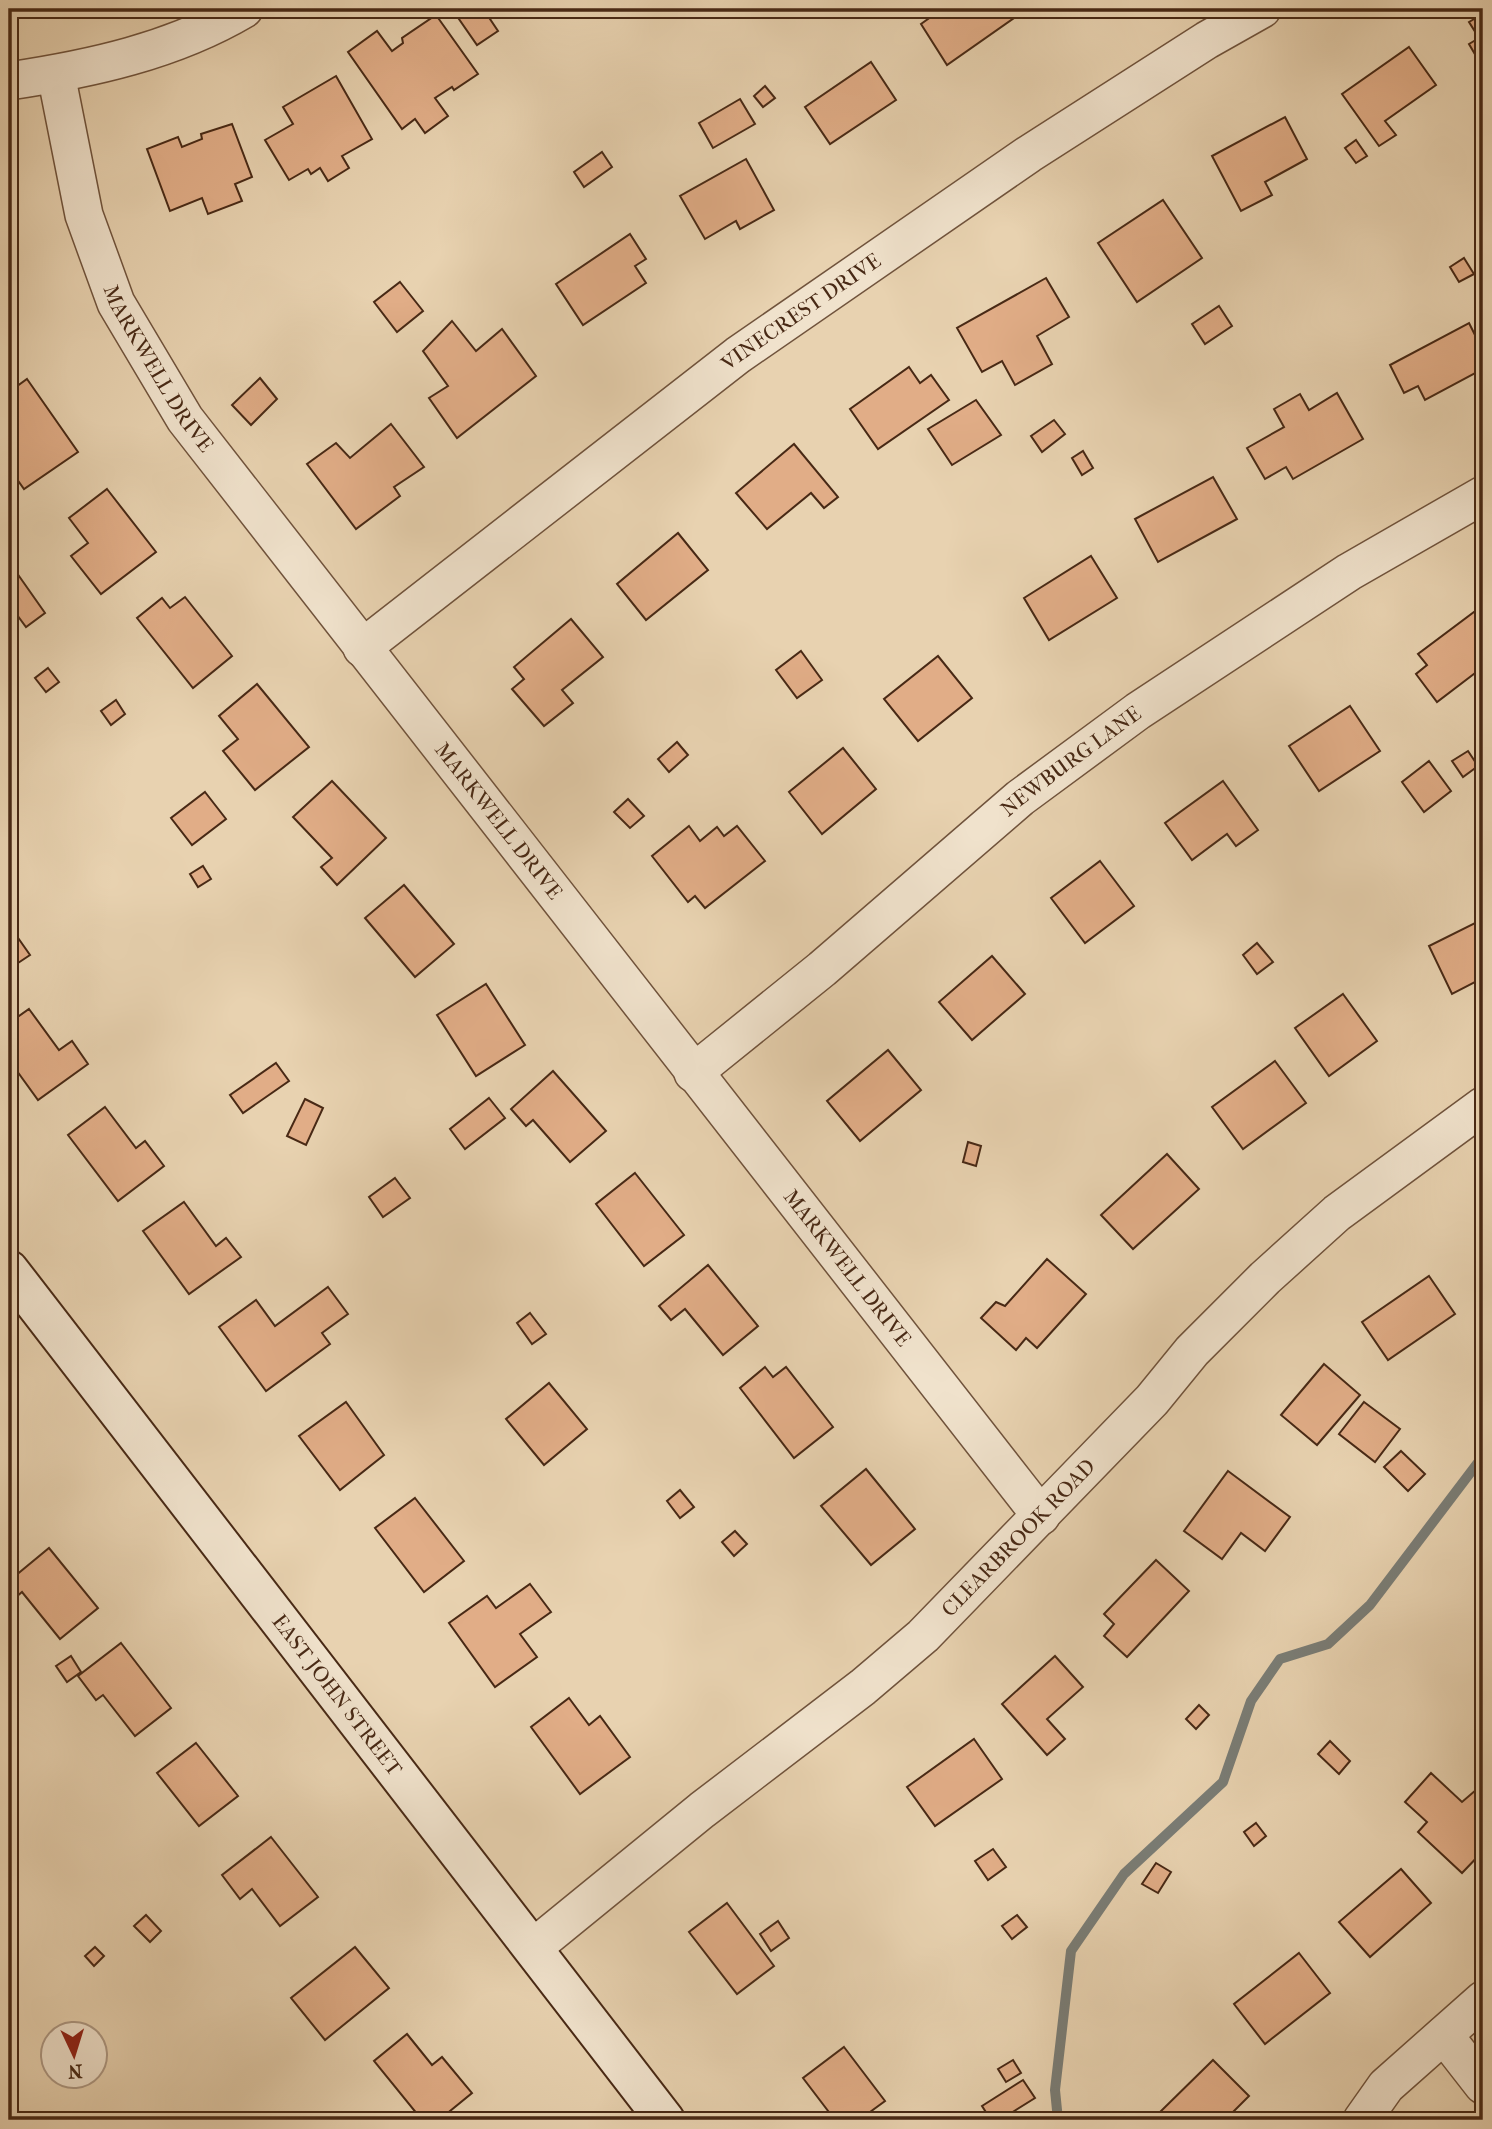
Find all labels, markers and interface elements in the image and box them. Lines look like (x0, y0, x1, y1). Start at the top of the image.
street label: VINECREST DRIVE (716, 248, 885, 376)
street label: MARKWELL DRIVE (98, 282, 218, 457)
street label: NEWBURG LANE (996, 701, 1146, 821)
street label: MARKWELL DRIVE (430, 738, 567, 904)
street label: MARKWELL DRIVE (779, 1185, 916, 1351)
street label: CLEARBROOK ROAD (937, 1454, 1100, 1621)
street label: EAST JOHN STREET (267, 1610, 407, 1781)
north arrow (38, 2021, 108, 2090)
text: N (67, 2059, 83, 2082)

